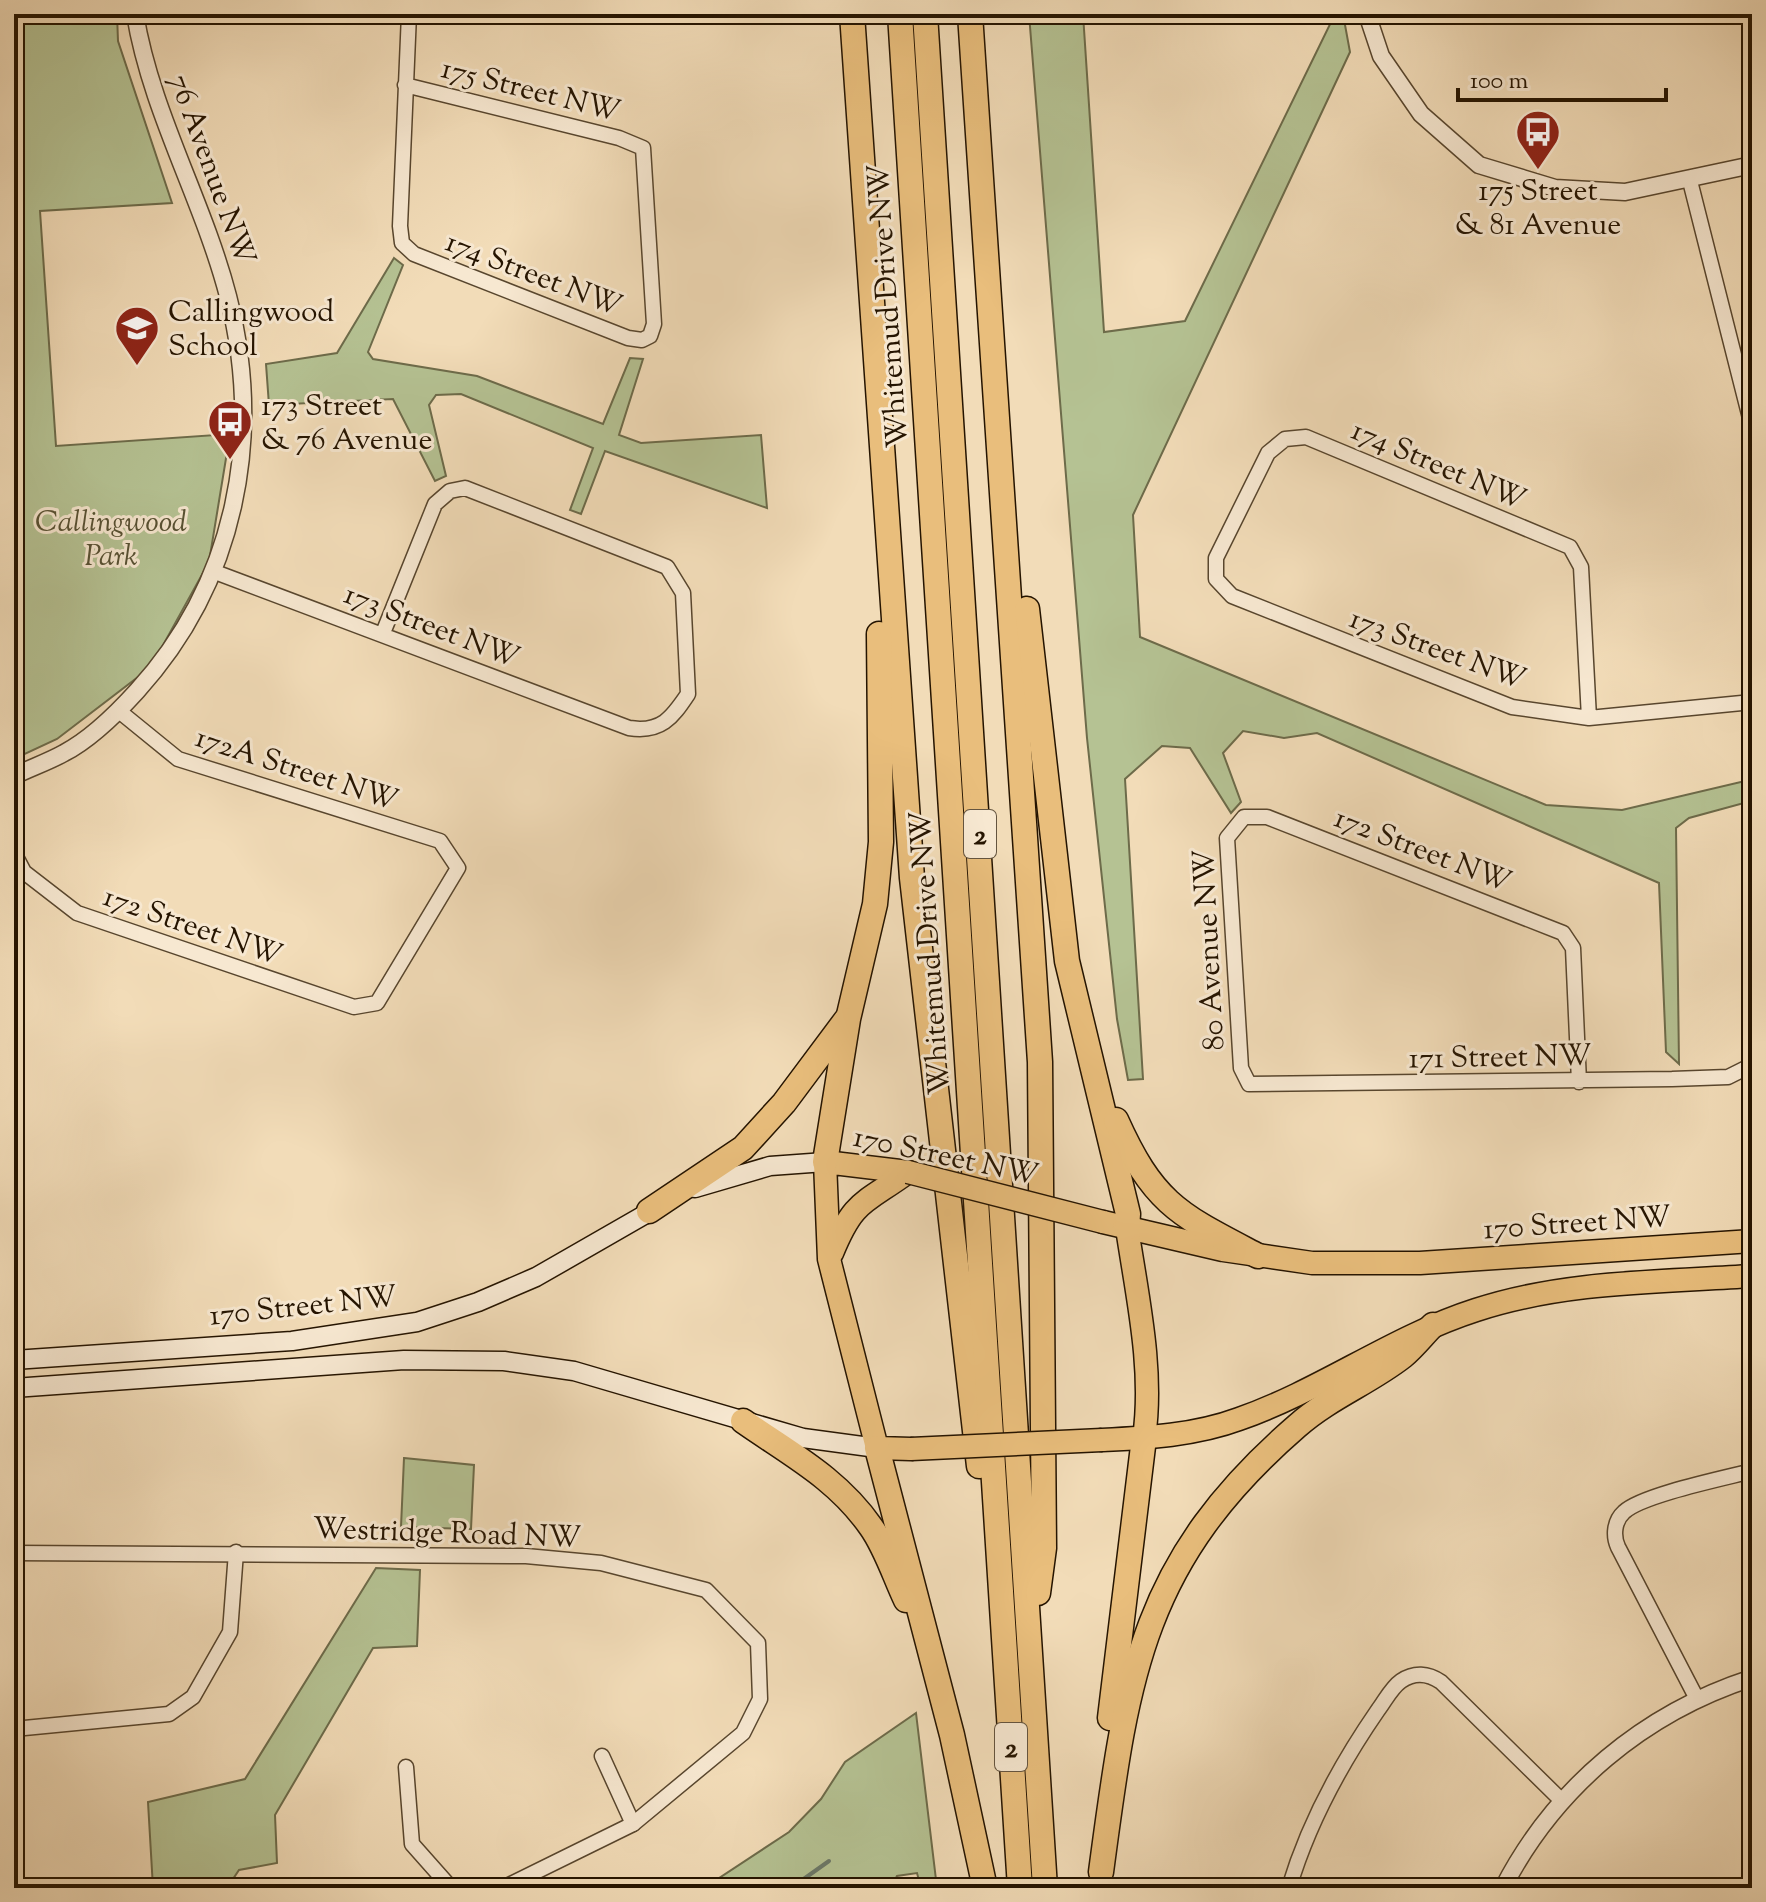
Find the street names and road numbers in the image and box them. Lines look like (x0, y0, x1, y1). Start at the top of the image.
street label: 175 Street NW (436, 48, 624, 134)
street label: 76 Avenue NW (156, 68, 265, 271)
street label: Whitemud Drive NW (858, 162, 921, 449)
street label: 174 Street NW (439, 222, 628, 329)
street label: 174 Street NW (1344, 410, 1532, 522)
street label: 173 Street NW (337, 574, 525, 681)
street label: 173 Street NW (1343, 599, 1531, 702)
street label: 172A Street NW (189, 717, 403, 823)
street label: 172 Street NW (1327, 798, 1517, 905)
street label: Whitemud Drive NW (900, 809, 963, 1096)
road number: 2 (964, 810, 996, 858)
street label: 80 Avenue NW (1184, 848, 1237, 1051)
street label: 172 Street NW (97, 877, 287, 978)
street label: 171 Street NW (1408, 1035, 1592, 1082)
street label: 170 Street NW (849, 1117, 1042, 1198)
street label: 170 Street NW (1482, 1196, 1672, 1252)
street label: 170 Street NW (208, 1276, 399, 1339)
street label: Westridge Road NW (312, 1508, 582, 1561)
road number: 2 (995, 1723, 1027, 1771)

